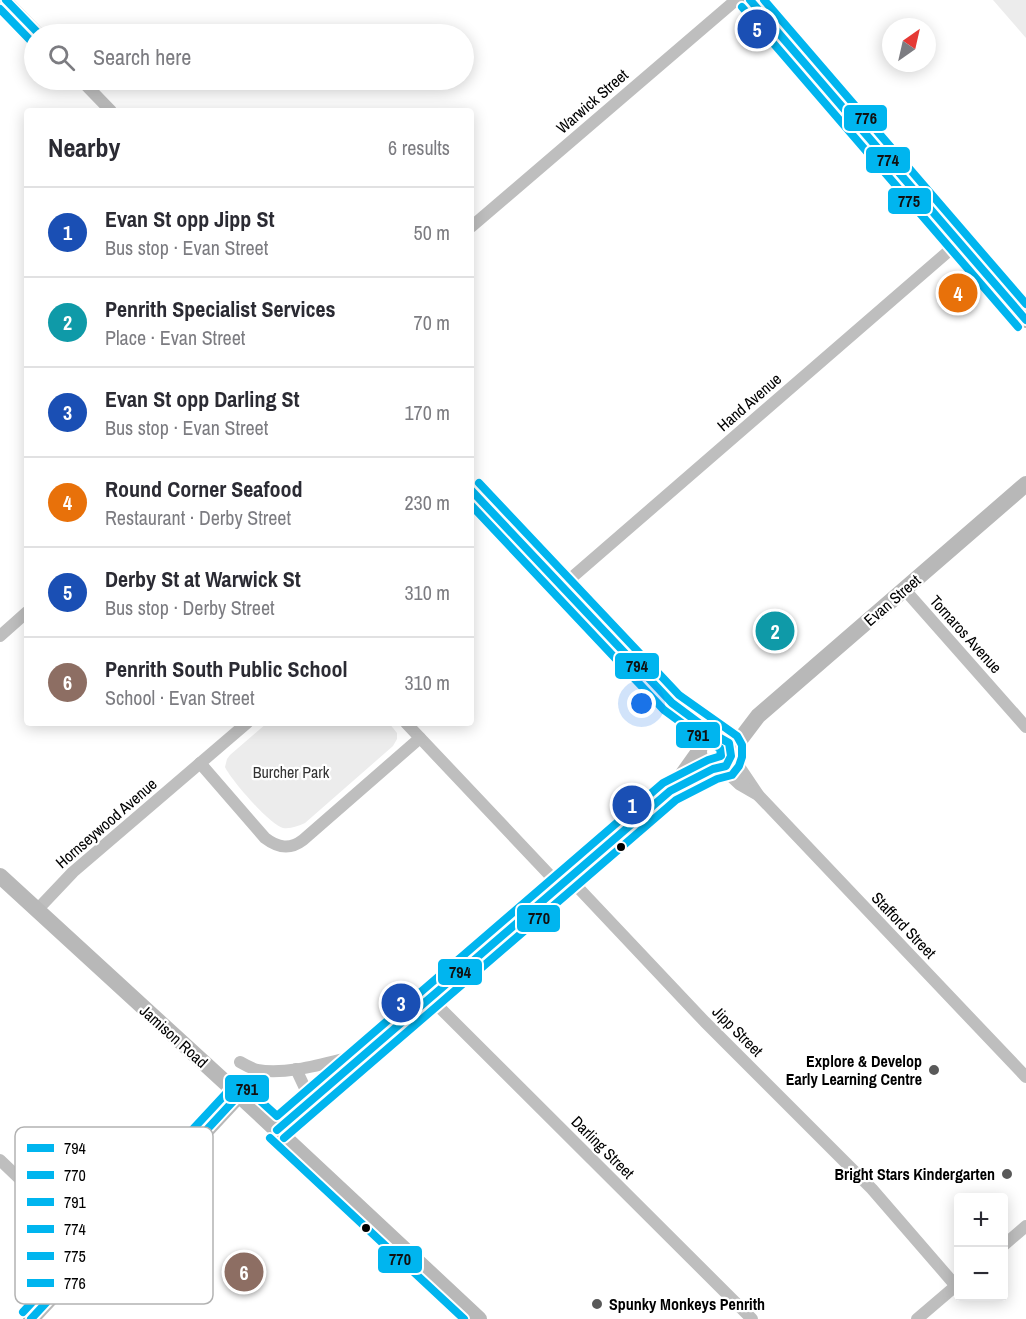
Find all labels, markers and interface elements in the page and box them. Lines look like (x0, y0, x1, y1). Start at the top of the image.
pin: 5 (738, 6, 777, 51)
north arrow (882, 18, 936, 72)
search box (24, 24, 474, 90)
icon: search (45, 41, 78, 74)
text: Search here (93, 42, 191, 72)
street label: Warwick Street (551, 63, 633, 138)
line badge: 776 (843, 104, 888, 132)
text: 776 (855, 107, 877, 129)
text: Nearby (48, 130, 120, 165)
text: 6 results (388, 134, 450, 161)
line badge: 774 (865, 146, 911, 174)
text: 774 (877, 149, 900, 171)
line badge: 775 (887, 187, 932, 215)
text: 775 (898, 190, 920, 212)
text: Evan St opp Jipp St (105, 204, 274, 234)
text: 1 (63, 219, 72, 246)
text: 50 m (414, 219, 450, 246)
text: Bus stop · Evan Street (105, 234, 268, 261)
pin: 4 (938, 270, 978, 316)
text: Penrith Specialist Services (105, 294, 336, 324)
text: 2 (63, 309, 72, 336)
text: 70 m (414, 309, 450, 336)
text: Place · Evan Street (105, 324, 245, 351)
street label: Hand Avenue (712, 368, 786, 436)
text: Evan St opp Darling St (105, 384, 299, 414)
text: 3 (63, 399, 72, 426)
text: 170 m (404, 399, 450, 426)
text: Bus stop · Evan Street (105, 414, 268, 441)
text: Round Corner Seafood (105, 474, 302, 504)
text: 4 (63, 489, 72, 516)
text: 230 m (404, 489, 450, 516)
text: Restaurant · Derby Street (105, 504, 291, 531)
text: Derby St at Warwick St (105, 564, 301, 594)
street label: Evan Street (859, 569, 925, 631)
text: 5 (63, 579, 72, 606)
text: 310 m (404, 579, 450, 606)
street label: Tornaros Avenue (925, 590, 1007, 678)
text: Bus stop · Derby Street (105, 594, 275, 621)
pin: 2 (756, 608, 794, 654)
line badge: 794 (614, 652, 660, 680)
text: Penrith South Public School (105, 654, 348, 684)
text: 794 (626, 655, 649, 677)
text: 6 (63, 669, 72, 696)
text: 310 m (404, 669, 450, 696)
text: School · Evan Street (105, 684, 255, 711)
your location (627, 689, 656, 718)
line badge: 791 (675, 721, 721, 749)
text: 791 (687, 724, 710, 746)
park label: Burcher Park (253, 761, 330, 783)
street label: Hornseywood Avenue (51, 773, 161, 873)
pin: 1 (612, 782, 652, 828)
unlabelled marker (615, 841, 627, 853)
street label: Stafford Street (867, 887, 941, 963)
line badge: 770 (516, 904, 561, 933)
text: 770 (528, 907, 550, 929)
line badge: 794 (437, 958, 483, 986)
text: 794 (449, 961, 472, 983)
pin: 3 (382, 980, 420, 1026)
street label: Jamison Road (135, 1000, 213, 1072)
street label: Jipp Street (708, 1001, 768, 1061)
place label: Explore & Develop Early Learning Centre (786, 1050, 922, 1090)
marker: Explore & Develop Early Learning Centre (927, 1063, 941, 1077)
line badge: 791 (224, 1074, 270, 1103)
text: 791 (236, 1078, 259, 1100)
street label: Darling Street (567, 1111, 640, 1184)
legend (15, 1127, 213, 1304)
text: 794 (64, 1137, 86, 1159)
place label: Bright Stars Kindergarten (835, 1163, 995, 1185)
text: 770 (64, 1164, 86, 1186)
marker: Bright Stars Kindergarten (1000, 1167, 1014, 1181)
text: 791 (64, 1191, 87, 1213)
map controls (954, 1193, 1008, 1301)
button: + (954, 1193, 1008, 1247)
text: 774 (64, 1218, 86, 1240)
unlabelled marker (360, 1222, 372, 1234)
text: 775 (64, 1245, 86, 1267)
line badge: 770 (377, 1245, 423, 1274)
button: − (954, 1247, 1008, 1301)
text: 770 (389, 1248, 411, 1270)
pin: 6 (224, 1250, 264, 1294)
text: 776 (64, 1272, 86, 1294)
place label: Spunky Monkeys Penrith (609, 1293, 765, 1315)
marker: Spunky Monkeys Penrith (590, 1297, 604, 1311)

